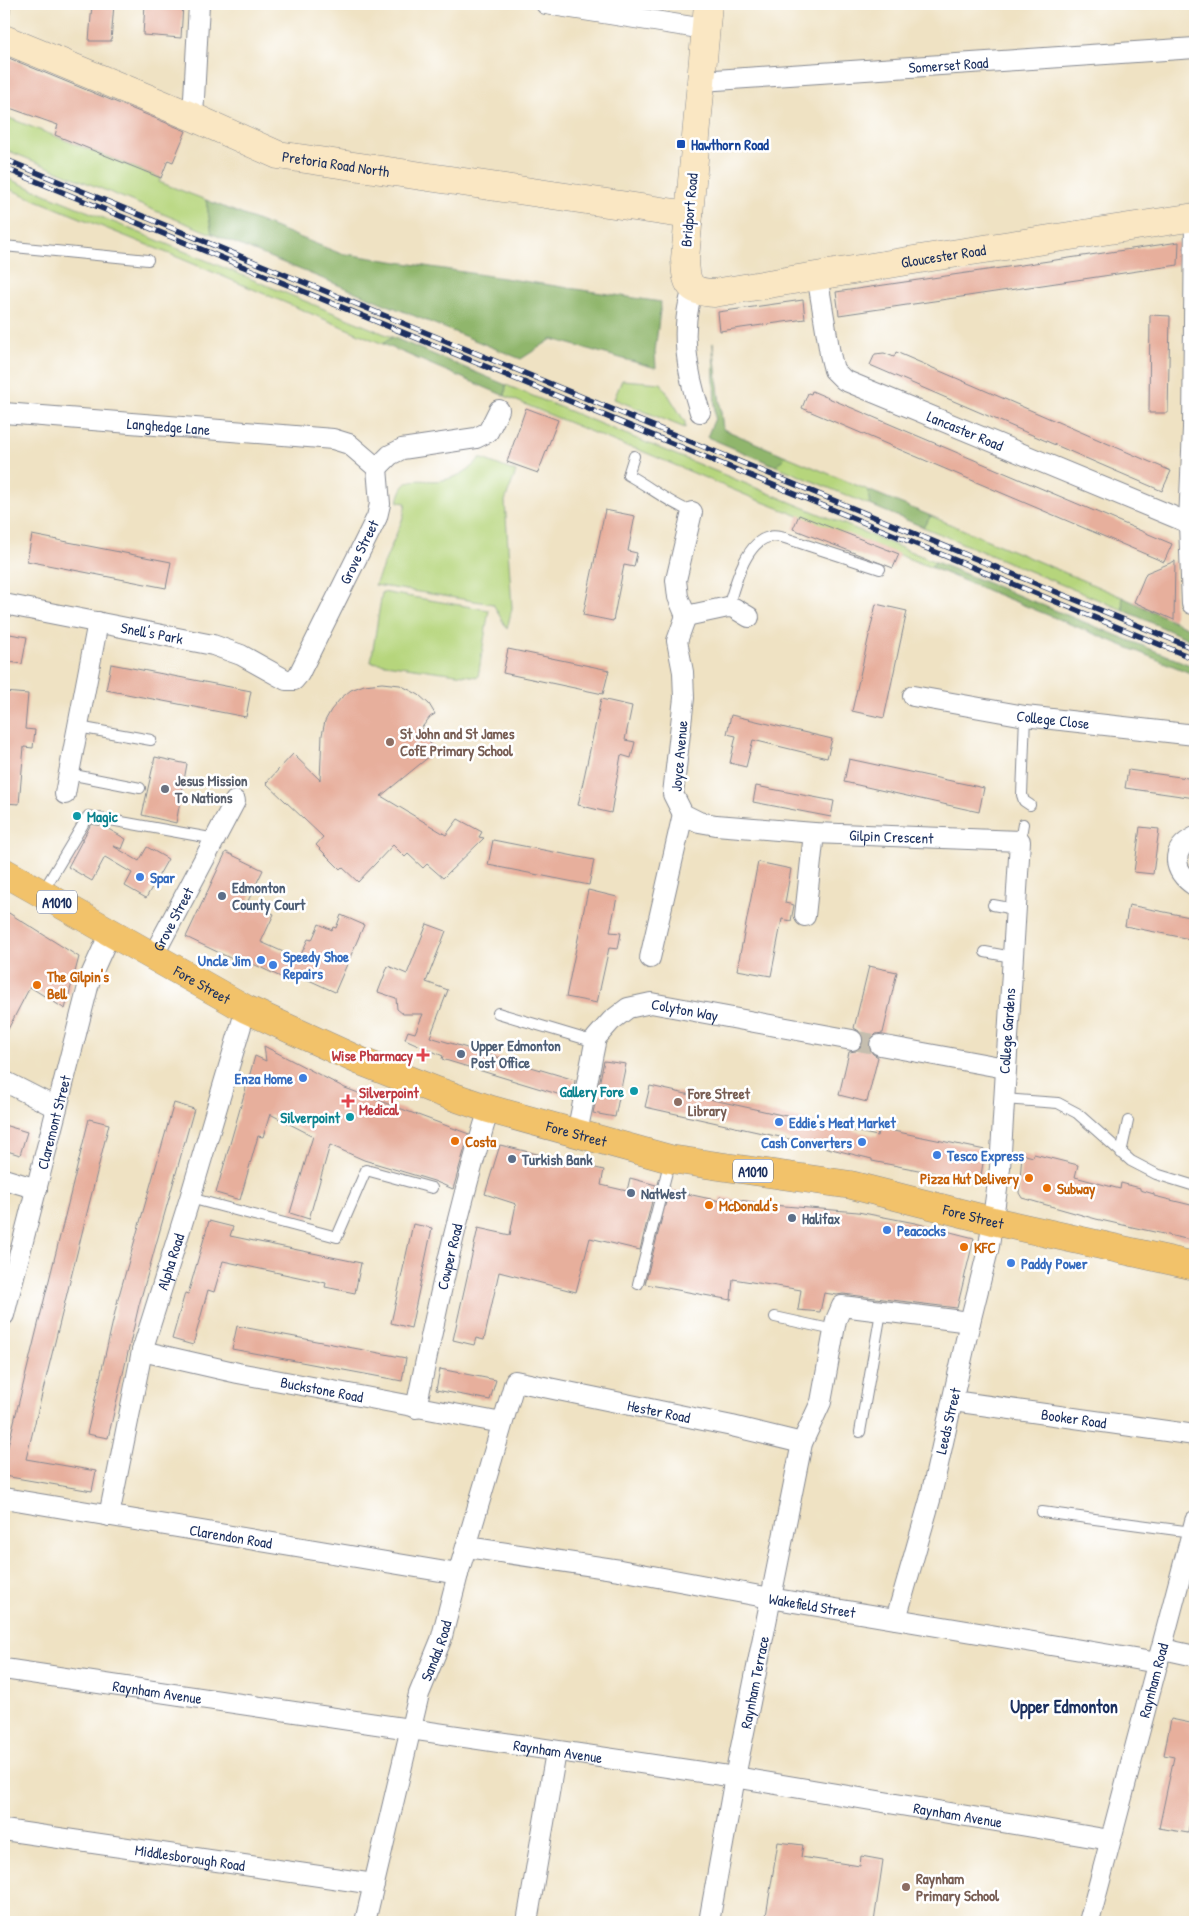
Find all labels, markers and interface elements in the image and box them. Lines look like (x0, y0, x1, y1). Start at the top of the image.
street label: Somerset Road (908, 51, 989, 78)
place label: Hawthorn Road (691, 134, 769, 155)
marker: Hawthorn Road (675, 138, 687, 150)
street label: Pretoria Road North (281, 145, 391, 182)
street label: Bridport Road (675, 172, 703, 248)
street label: Gloucester Road (899, 238, 987, 272)
street label: Lancaster Road (924, 405, 1007, 455)
street label: Langhedge Lane (126, 412, 211, 440)
street label: Grove Street (334, 515, 384, 588)
street label: Snell's Park (119, 617, 185, 649)
street label: College Close (1015, 704, 1090, 734)
street label: Joyce Avenue (665, 720, 693, 792)
place label: St John and St James CofE Primary School (400, 723, 515, 762)
marker: St John and St James CofE Primary School (384, 736, 396, 748)
place label: Jesus Mission To Nations (174, 770, 248, 808)
marker: Jesus Mission To Nations (159, 783, 171, 795)
place label: Magic (87, 806, 119, 828)
marker: Magic (71, 810, 83, 822)
street label: Gilpin Crescent (849, 824, 935, 848)
place label: Spar (150, 867, 175, 889)
marker: Spar (134, 871, 146, 883)
place label: Edmonton County Court (232, 877, 306, 916)
street label: Grove Street (147, 883, 199, 954)
road number: A1010 (37, 890, 77, 914)
marker: Edmonton County Court (216, 890, 228, 902)
place label: Speedy Shoe Repairs (283, 946, 349, 985)
place label: Uncle Jim (198, 950, 251, 971)
marker: Uncle Jim (255, 954, 267, 966)
street label: Fore Street (169, 959, 235, 1009)
marker: Speedy Shoe Repairs (267, 959, 279, 971)
place label: The Gilpin's Bell (46, 966, 109, 1004)
marker: The Gilpin's Bell (31, 979, 43, 991)
street label: College Gardens (994, 987, 1020, 1075)
street label: Colyton Way (650, 993, 720, 1026)
place label: Upper Edmonton Post Office (471, 1035, 561, 1073)
place label: Wise Pharmacy (332, 1045, 414, 1067)
marker: Upper Edmonton Post Office (455, 1048, 467, 1060)
marker: Wise Pharmacy (417, 1049, 429, 1061)
place label: Enza Home (235, 1068, 293, 1089)
street label: Claremont Street (31, 1072, 76, 1172)
marker: Enza Home (297, 1072, 309, 1084)
place label: Gallery Fore (559, 1081, 624, 1103)
place label: Silverpoint Medical (359, 1082, 420, 1120)
place label: Fore Street Library (687, 1083, 751, 1122)
marker: Gallery Fore (628, 1085, 640, 1097)
marker: Silverpoint Medical (341, 1094, 355, 1108)
marker: Fore Street Library (672, 1096, 684, 1108)
place label: Silverpoint (280, 1107, 341, 1129)
marker: Silverpoint (344, 1111, 356, 1123)
place label: Eddie's Meat Market (789, 1112, 897, 1133)
street label: Fore Street (543, 1115, 610, 1152)
marker: Eddie's Meat Market (773, 1116, 785, 1128)
place label: Costa (465, 1131, 496, 1152)
place label: Cash Converters (761, 1132, 852, 1153)
marker: Costa (449, 1135, 461, 1147)
marker: Cash Converters (856, 1136, 868, 1148)
place label: Tesco Express (946, 1145, 1024, 1167)
place label: Turkish Bank (521, 1149, 593, 1170)
marker: Tesco Express (931, 1149, 943, 1161)
marker: Turkish Bank (506, 1153, 518, 1165)
road number: A1010 (733, 1160, 773, 1182)
place label: Pizza Hut Delivery (920, 1168, 1020, 1190)
marker: Pizza Hut Delivery (1023, 1172, 1035, 1184)
place label: Subway (1057, 1178, 1096, 1200)
marker: Subway (1041, 1182, 1053, 1194)
place label: NatWest (641, 1183, 687, 1204)
marker: NatWest (625, 1187, 637, 1199)
place label: McDonald's (719, 1195, 778, 1216)
street label: Fore Street (940, 1198, 1007, 1234)
marker: McDonald's (703, 1199, 715, 1211)
place label: Halifax (802, 1208, 841, 1229)
marker: Halifax (786, 1212, 798, 1224)
place label: Peacocks (897, 1220, 946, 1241)
street label: Cowper Road (431, 1221, 467, 1292)
marker: Peacocks (881, 1224, 893, 1236)
street label: Alpha Road (151, 1231, 189, 1292)
place label: KFC (974, 1237, 996, 1258)
marker: KFC (958, 1241, 970, 1253)
place label: Paddy Power (1021, 1253, 1088, 1275)
marker: Paddy Power (1005, 1257, 1017, 1269)
street label: Buckstone Road (279, 1371, 365, 1407)
street label: Leeds Street (930, 1385, 966, 1456)
street label: Hester Road (626, 1394, 692, 1428)
street label: Booker Road (1040, 1403, 1108, 1433)
street label: Clarendon Road (188, 1519, 274, 1553)
street label: Wakefield Street (767, 1587, 858, 1623)
street label: Sandal Road (415, 1618, 456, 1684)
street label: Raynham Terrace (734, 1634, 774, 1730)
street label: Raynham Road (1133, 1641, 1173, 1720)
street label: Raynham Avenue (111, 1675, 203, 1709)
district label: Upper Edmonton (1010, 1694, 1118, 1720)
street label: Raynham Avenue (512, 1734, 604, 1768)
street label: Raynham Avenue (912, 1797, 1004, 1832)
street label: Middlesborough Road (134, 1839, 247, 1876)
place label: Raynham Primary School (916, 1868, 1000, 1907)
marker: Raynham Primary School (900, 1881, 912, 1893)

